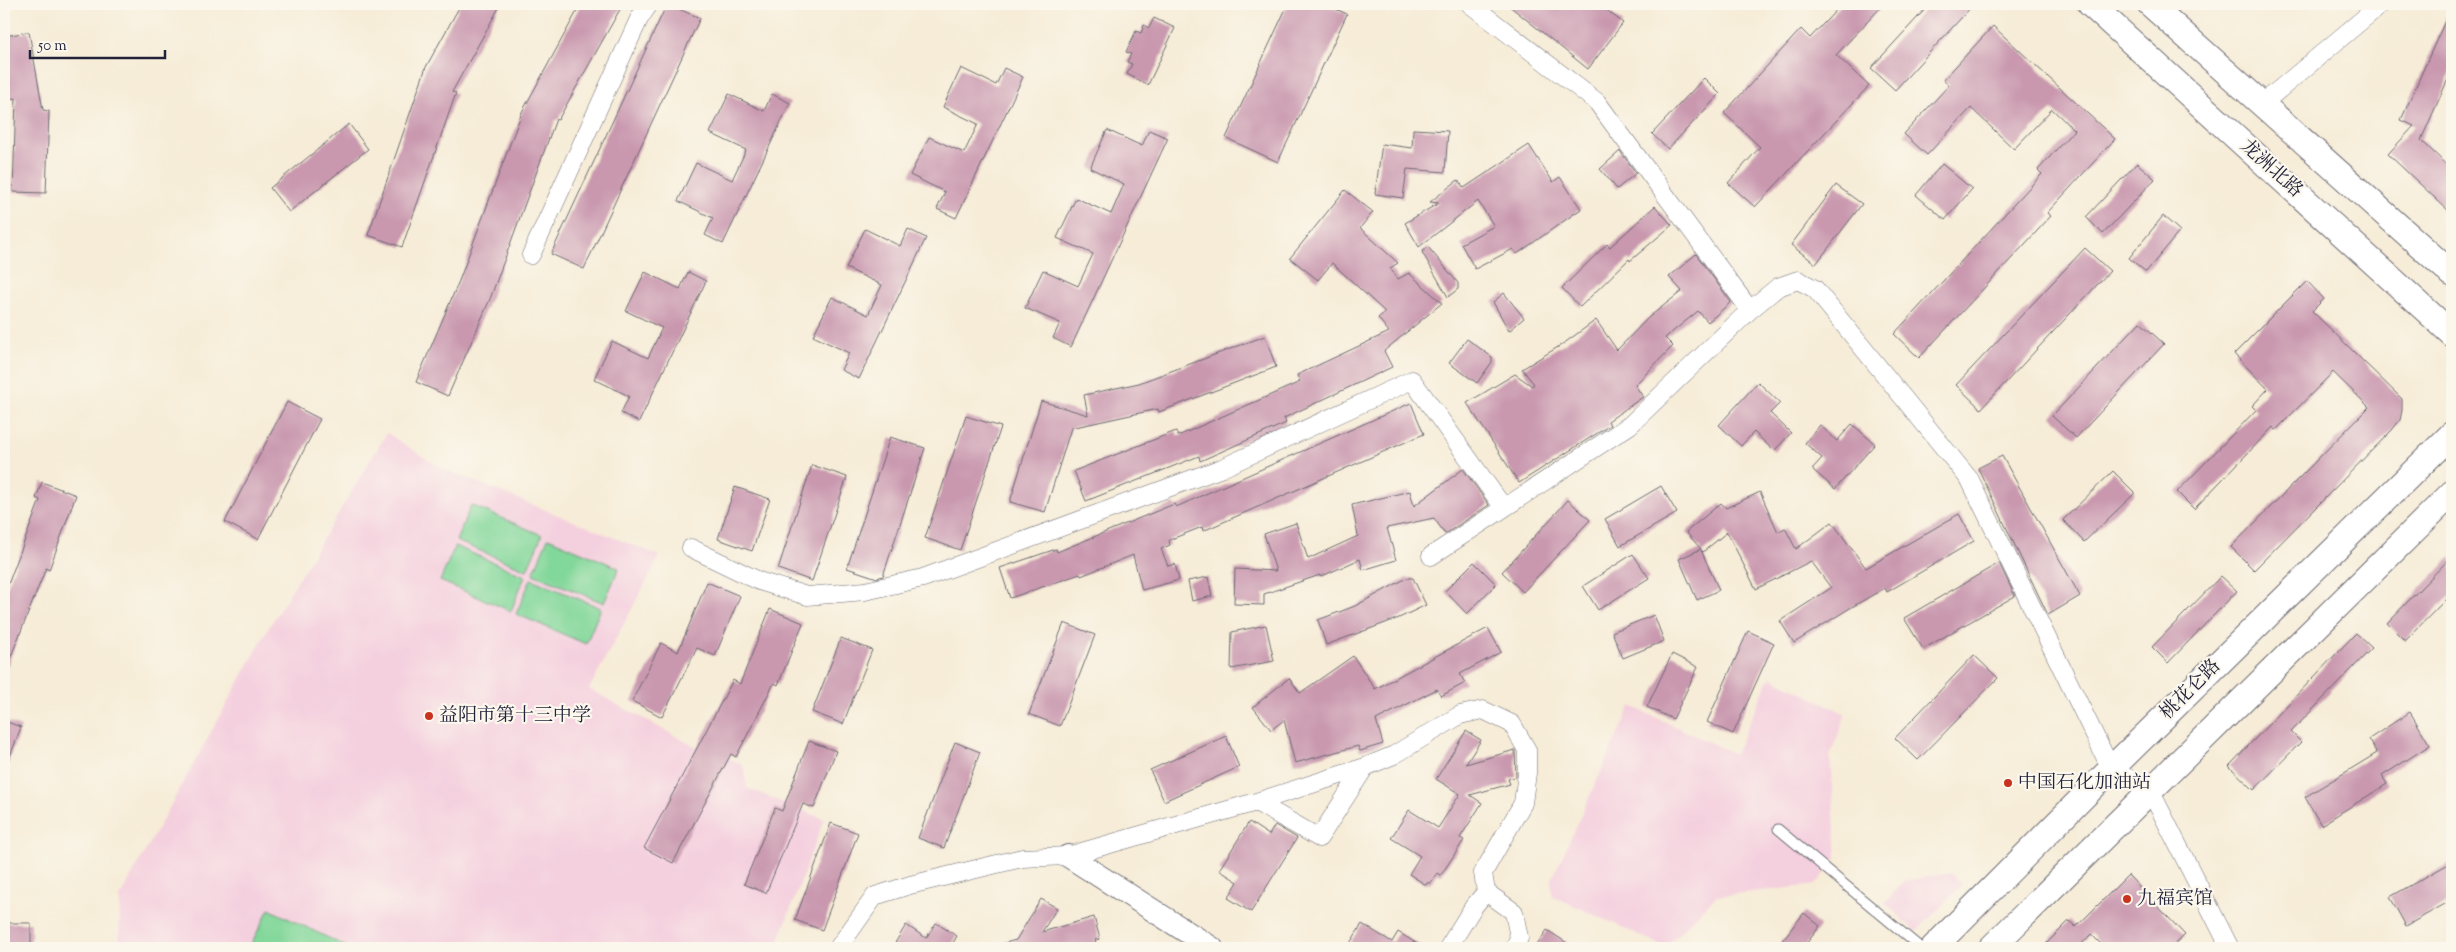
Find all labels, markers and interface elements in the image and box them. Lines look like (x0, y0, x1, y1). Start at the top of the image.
scale bar (30, 28, 165, 60)
text: 50 m (37, 36, 67, 57)
street label: 龙洲北路 (2234, 134, 2308, 204)
street label: 桃花仑路 (2155, 654, 2227, 726)
place label: 益阳市第十三中学 (439, 703, 591, 730)
marker: 益阳市第十三中学 (423, 710, 435, 722)
place label: 中国石化加油站 (2018, 770, 2151, 797)
marker: 中国石化加油站 (2002, 777, 2014, 789)
place label: 九福宾馆 (2137, 886, 2213, 913)
marker: 九福宾馆 (2121, 893, 2133, 905)

